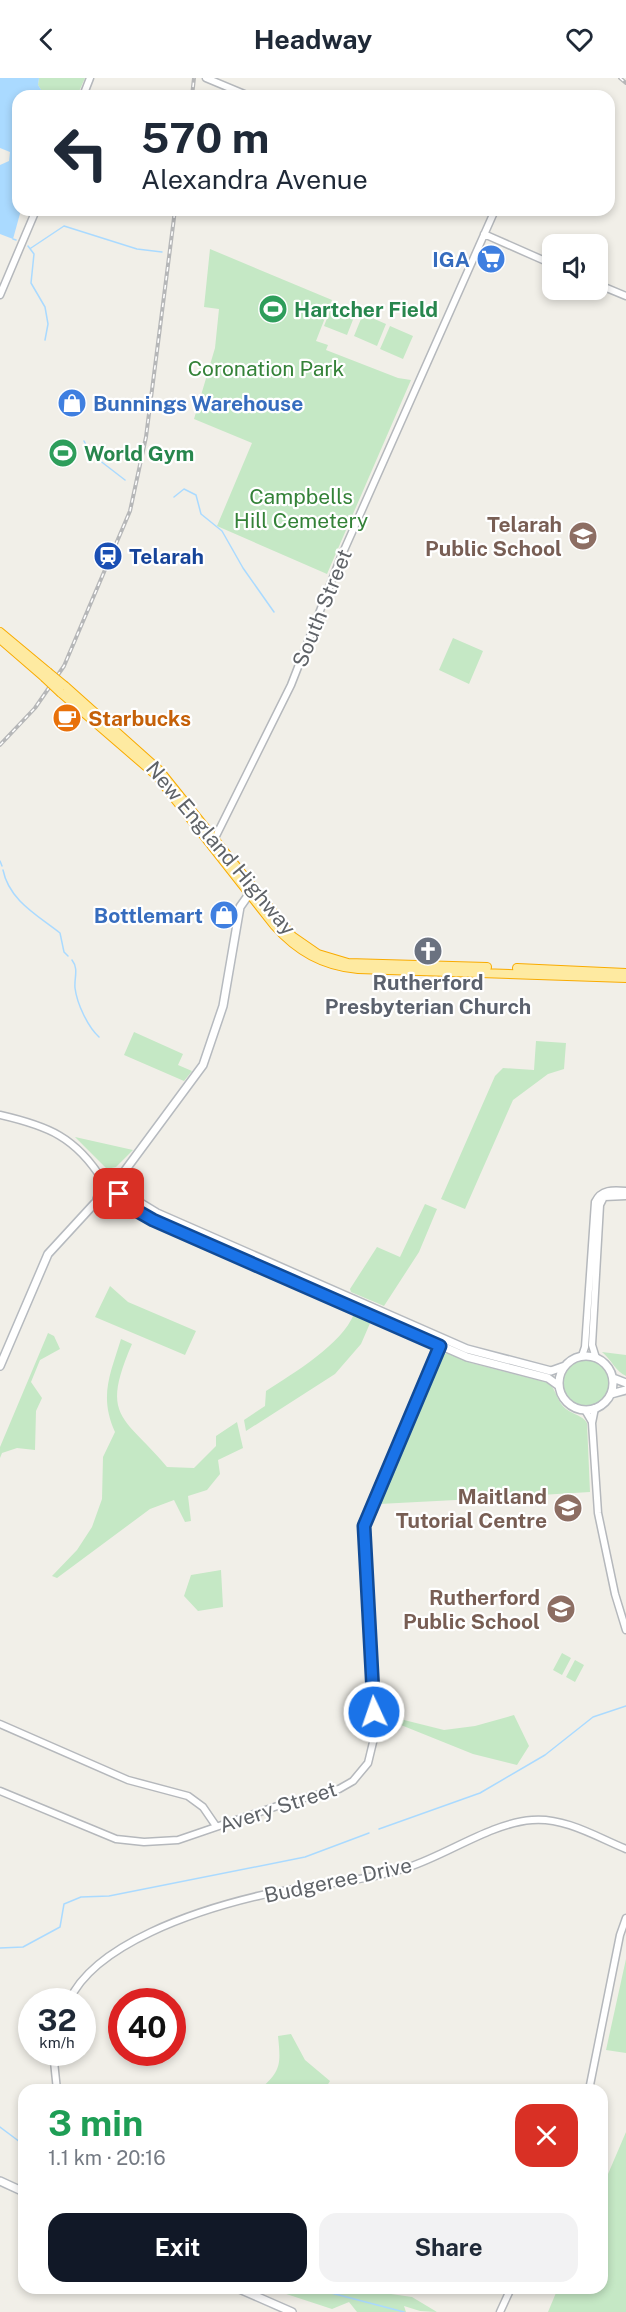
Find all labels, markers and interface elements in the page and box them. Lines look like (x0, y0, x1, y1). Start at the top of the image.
icon: back (30, 23, 63, 56)
text: Headway (254, 23, 372, 55)
icon: heart (563, 23, 596, 56)
text: 570 m (141, 113, 269, 162)
icon: left (42, 114, 120, 192)
text: Alexandra Avenue (141, 163, 368, 195)
map controls (542, 234, 608, 300)
button: sound (542, 234, 608, 300)
supermarket icon: IGA (475, 243, 507, 275)
place label: IGA (432, 247, 470, 272)
sports icon: Hartcher Field (257, 293, 289, 325)
place label: Hartcher Field (294, 297, 438, 322)
park label: Coronation Park (188, 356, 345, 381)
shop icon: Bunnings Warehouse (56, 387, 88, 419)
place label: Bunnings Warehouse (93, 391, 303, 416)
sports icon: World Gym (47, 437, 79, 469)
place label: World Gym (84, 441, 194, 466)
park label: Campbells Hill Cemetery (234, 484, 368, 533)
place label: Telarah Public School (425, 512, 562, 561)
school or university icon: Telarah Public School (567, 520, 599, 552)
station icon: Telarah (92, 540, 124, 572)
place label: Telarah (129, 544, 204, 569)
street label: South Street (287, 545, 357, 671)
cafe icon: Starbucks (51, 702, 83, 734)
place label: Starbucks (88, 706, 191, 731)
street label: New England Highway (141, 756, 301, 940)
shop icon: Bottlemart (208, 899, 240, 931)
place label: Bottlemart (94, 903, 203, 928)
church icon: Rutherford Presbyterian Church (412, 935, 444, 967)
place label: Rutherford Presbyterian Church (325, 970, 531, 1019)
pin (93, 1168, 144, 1219)
icon: arrive (102, 1177, 135, 1210)
place label: Maitland Tutorial Centre (396, 1484, 547, 1533)
school or university icon: Maitland Tutorial Centre (552, 1492, 584, 1524)
place label: Rutherford Public School (403, 1585, 540, 1634)
school or university icon: Rutherford Public School (545, 1593, 577, 1625)
position arrow (342, 1680, 406, 1744)
street label: Avery Street (216, 1776, 340, 1838)
street label: Budgeree Drive (262, 1852, 414, 1908)
speed limit sign: 40 (108, 1988, 186, 2066)
text: 32 (37, 2002, 77, 2038)
text: km/h (39, 2034, 75, 2051)
text: 3 min (48, 2102, 143, 2144)
button: close (515, 2104, 578, 2167)
text: 1.1 km · 20:16 (48, 2146, 166, 2170)
button: Exit (48, 2213, 307, 2282)
button: Share (319, 2213, 578, 2282)

